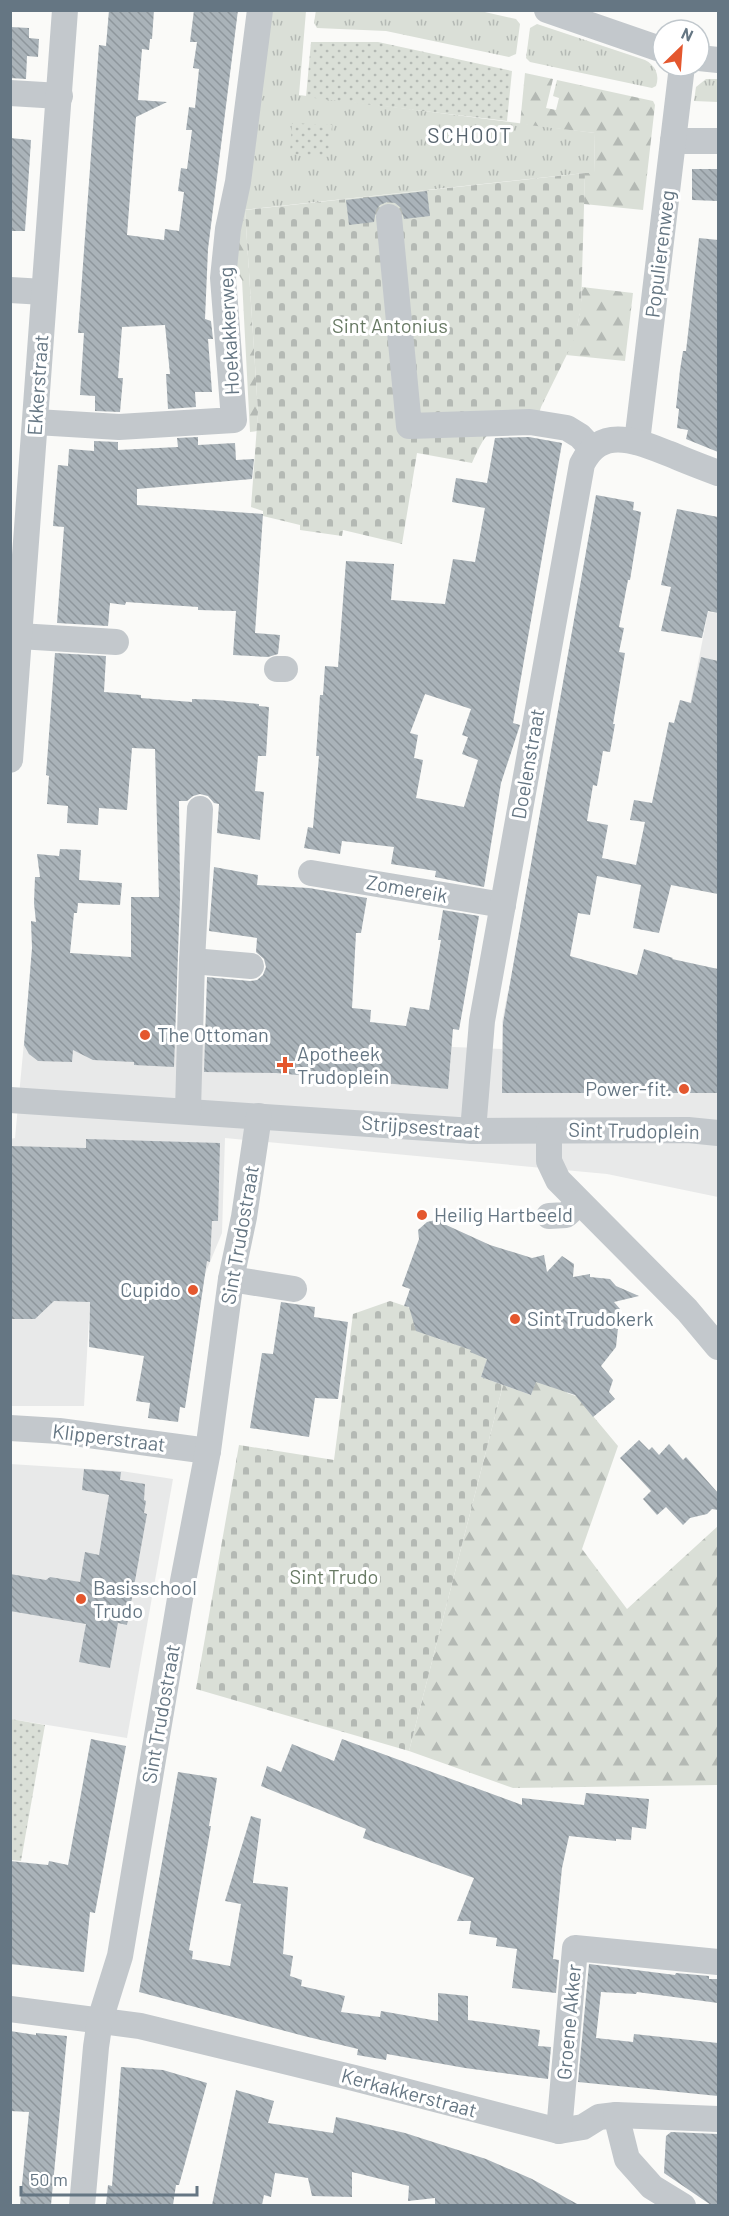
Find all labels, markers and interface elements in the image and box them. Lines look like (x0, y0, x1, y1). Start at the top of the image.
north arrow (651, 18, 711, 78)
text: N (679, 23, 696, 45)
district label: SCHOOT (427, 122, 513, 147)
street label: Populierenweg (639, 189, 679, 319)
street label: Hoekakkerweg (213, 266, 243, 396)
park label: Sint Antonius (332, 313, 448, 337)
street label: Ekkerstraat (21, 334, 53, 436)
street label: Doelenstraat (505, 707, 549, 821)
street label: Zomereik (365, 869, 450, 907)
place label: The Ottoman (157, 1022, 269, 1046)
marker: The Ottoman (138, 1028, 152, 1042)
place label: Apotheek Trudoplein (297, 1041, 389, 1088)
marker: Apotheek Trudoplein (278, 1058, 292, 1072)
place label: Power-fit. (585, 1076, 672, 1100)
marker: Power-fit. (677, 1082, 691, 1096)
street label: Strijpsestraat (361, 1110, 481, 1142)
street label: Sint Trudoplein (568, 1117, 700, 1143)
street label: Sint Trudostraat (215, 1163, 263, 1306)
place label: Heilig Hartbeeld (434, 1202, 573, 1226)
marker: Heilig Hartbeeld (415, 1208, 429, 1222)
place label: Cupido (120, 1277, 181, 1301)
marker: Cupido (186, 1283, 200, 1297)
place label: Sint Trudokerk (527, 1306, 654, 1330)
marker: Sint Trudokerk (508, 1312, 522, 1326)
street label: Klipperstraat (51, 1418, 167, 1456)
park label: Sint Trudo (290, 1564, 378, 1588)
place label: Basisschool Trudo (93, 1575, 197, 1622)
marker: Basisschool Trudo (74, 1592, 88, 1606)
street label: Sint Trudostraat (136, 1642, 184, 1785)
street label: Groene Akker (551, 1963, 585, 2081)
street label: Kerkakkerstraat (339, 2062, 480, 2122)
scale bar (21, 2159, 196, 2197)
text: 50 m (30, 2168, 68, 2190)

